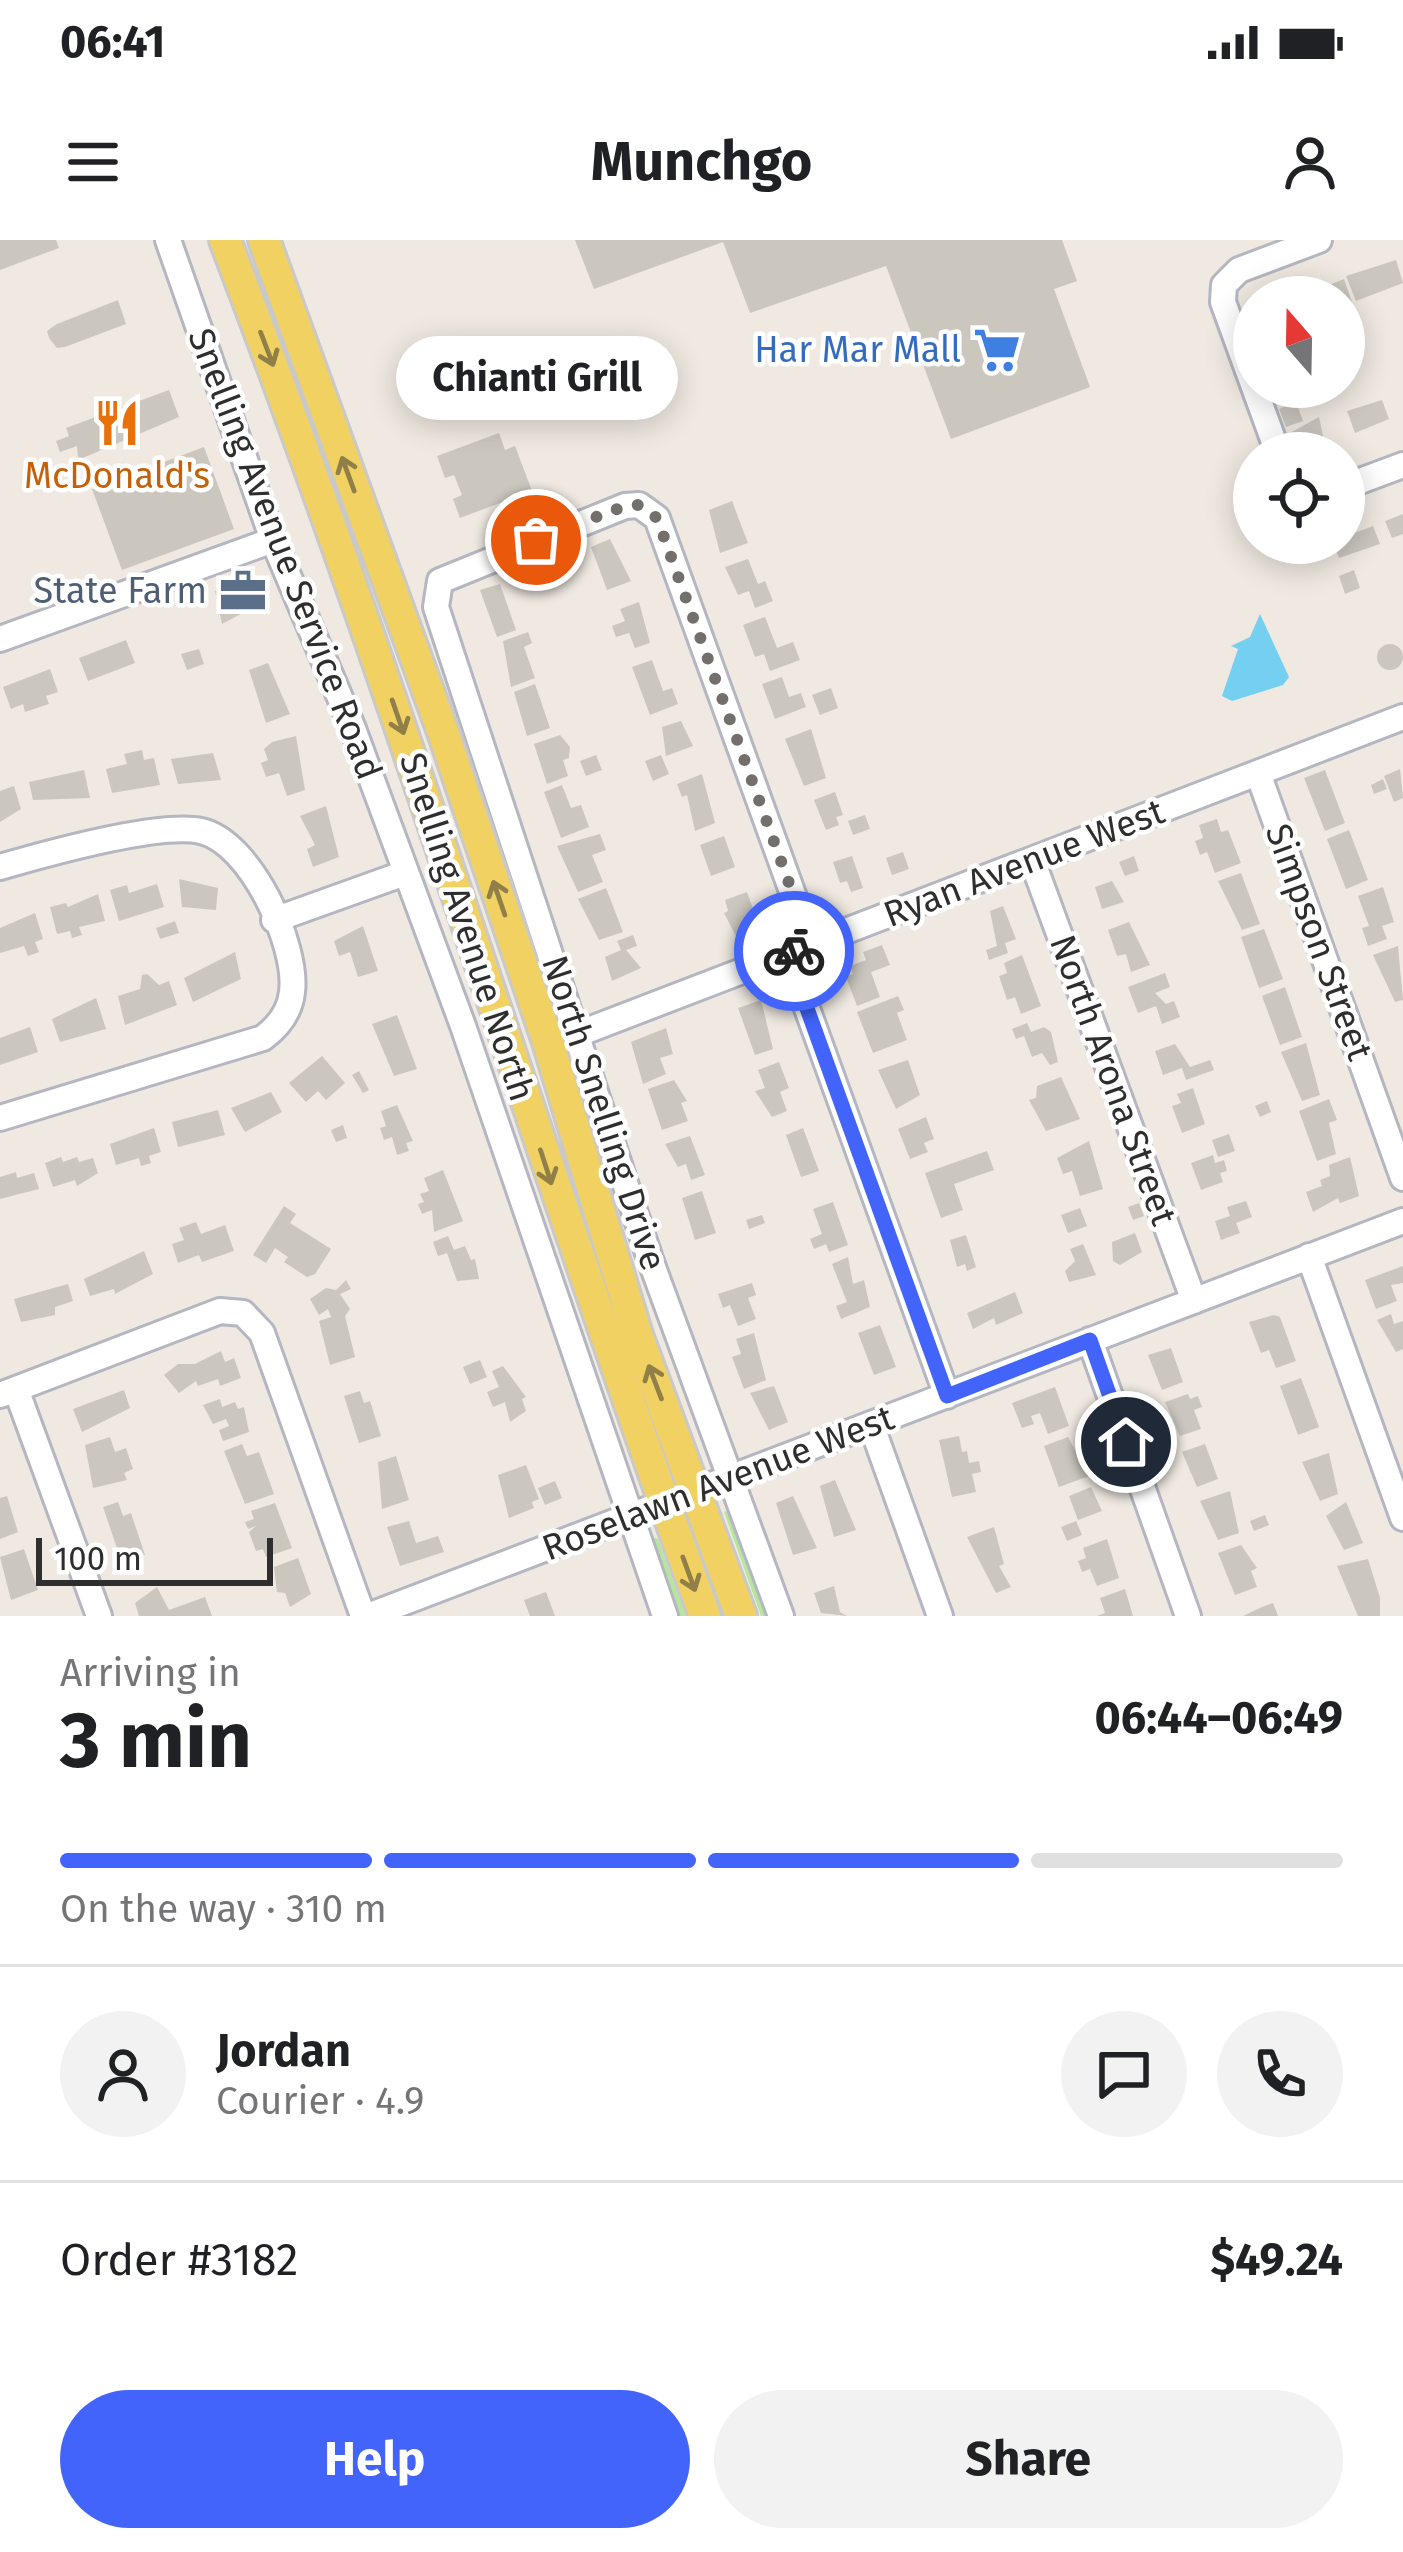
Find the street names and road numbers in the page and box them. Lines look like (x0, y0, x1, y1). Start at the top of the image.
street label: Snelling Avenue Service Road (179, 322, 391, 786)
street label: Snelling Avenue North (390, 747, 544, 1107)
street label: Ryan Avenue West (877, 789, 1171, 937)
street label: Simpson Street (1256, 818, 1382, 1066)
street label: North Arona Street (1040, 929, 1186, 1231)
street label: North Snelling Drive (532, 950, 676, 1276)
street label: Roselawn Avenue West (536, 1396, 900, 1570)

